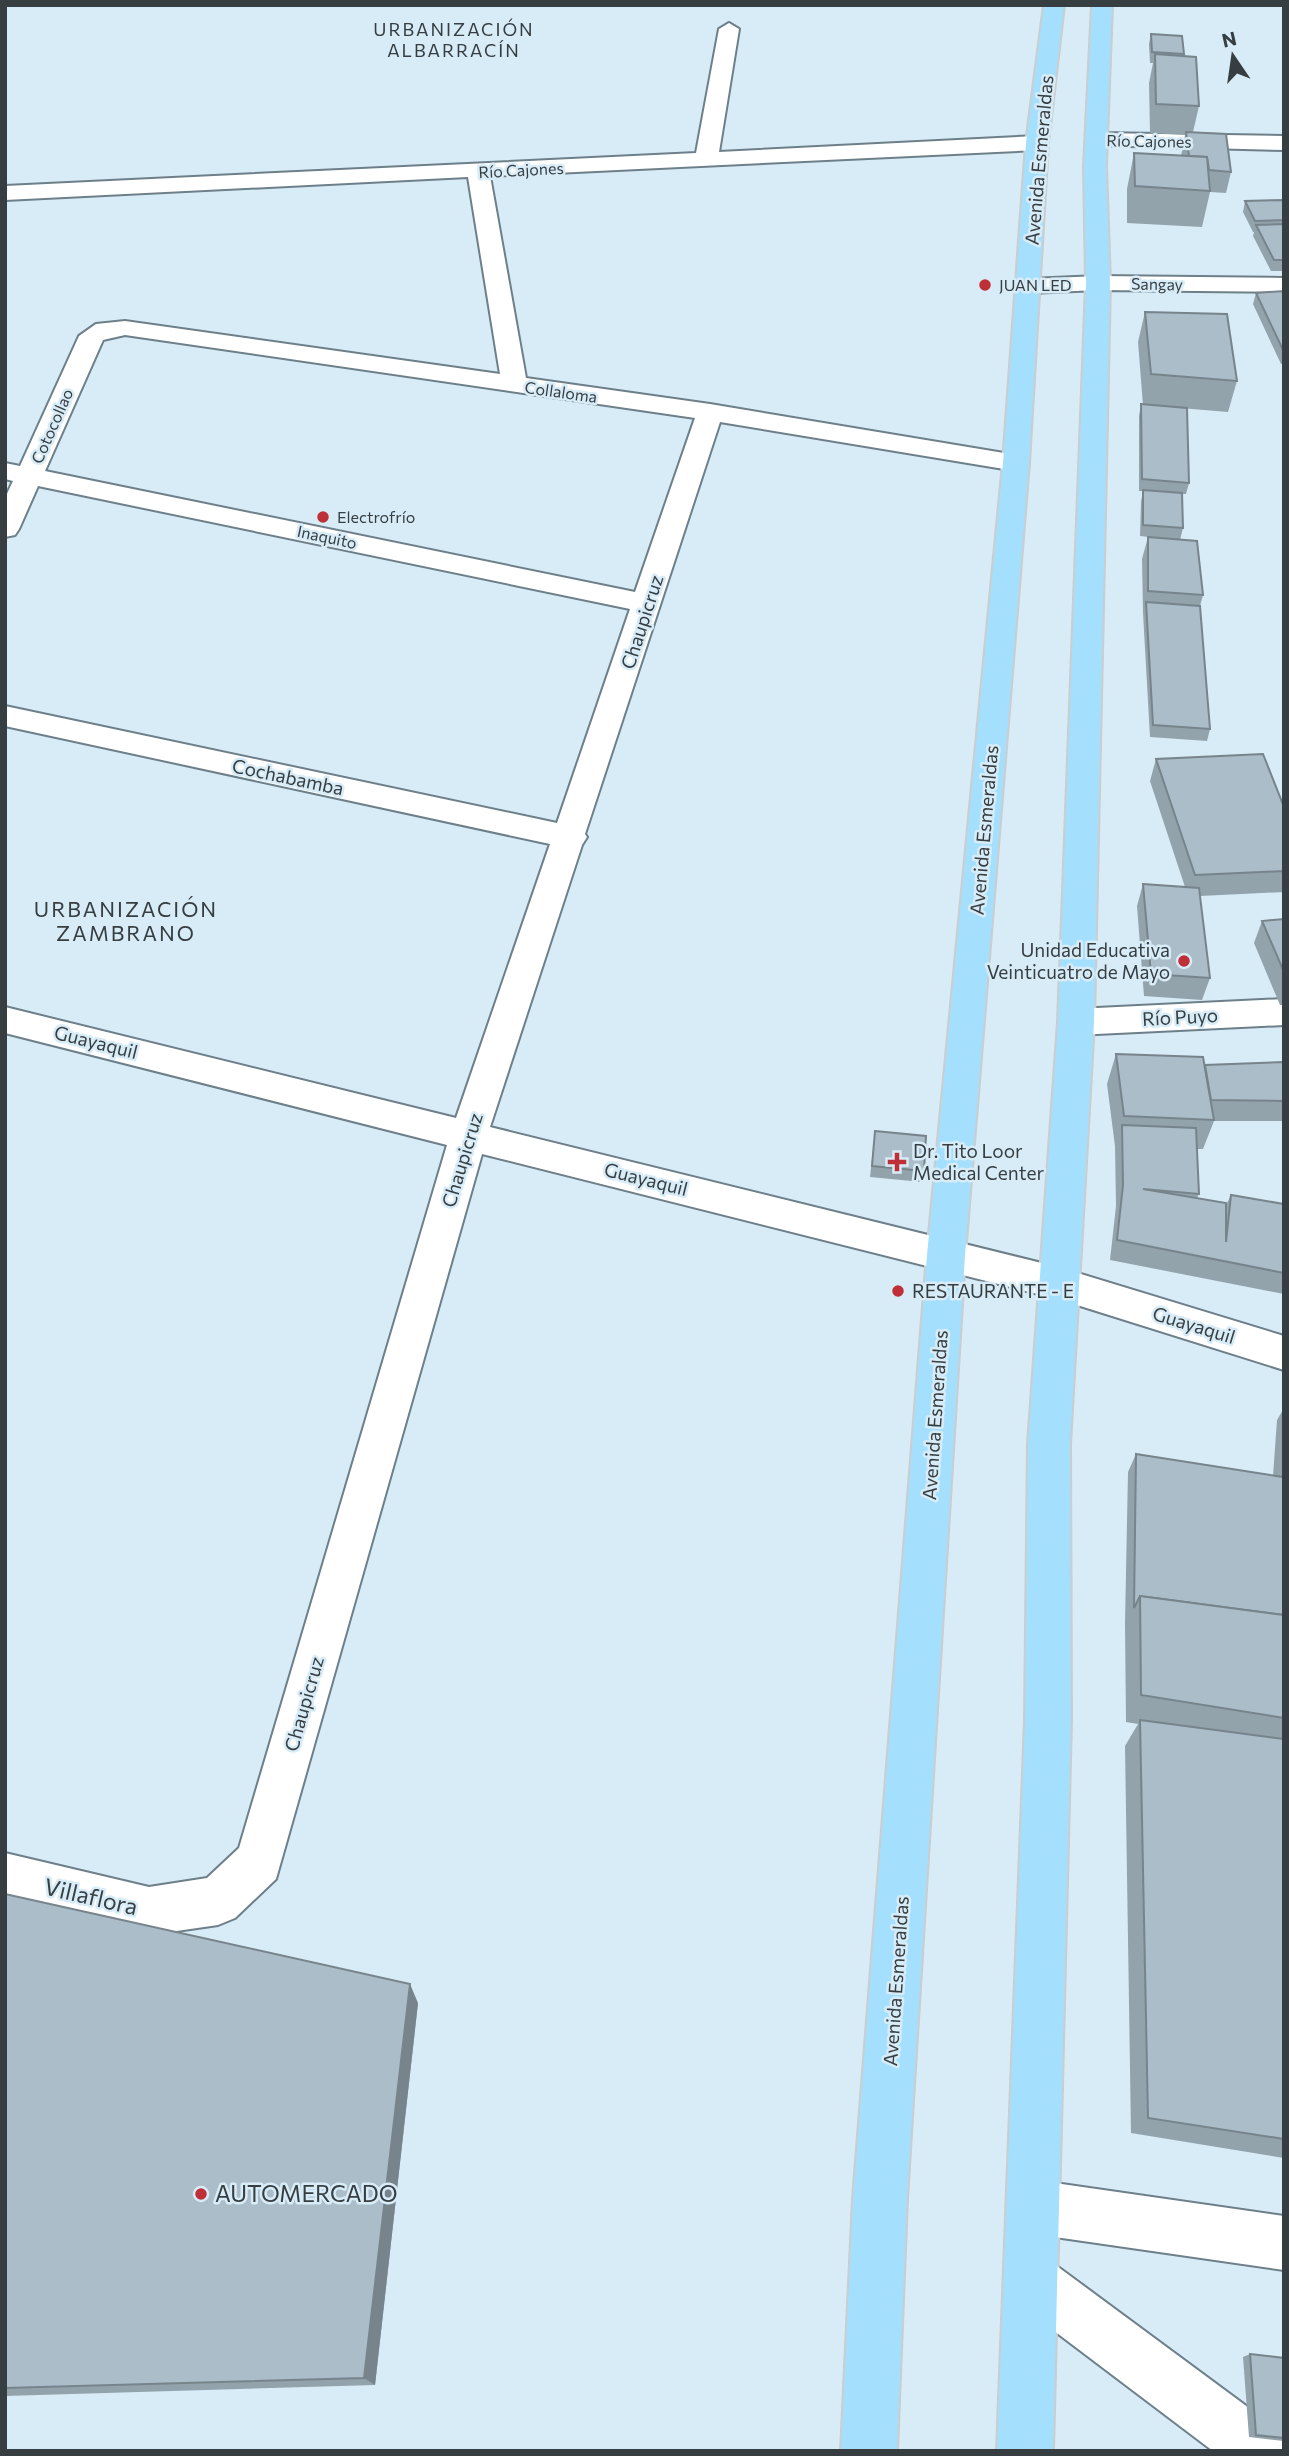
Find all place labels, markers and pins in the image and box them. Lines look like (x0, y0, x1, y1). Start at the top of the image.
place label: JUAN LED (999, 275, 1071, 294)
marker: JUAN LED (977, 277, 993, 293)
place label: Electrofrío (337, 507, 415, 526)
marker: Electrofrío (315, 509, 331, 525)
place label: Unidad Educativa Veinticuatro de Mayo (987, 938, 1170, 983)
marker: Unidad Educativa Veinticuatro de Mayo (1176, 953, 1192, 969)
place label: Dr. Tito Loor Medical Center (913, 1139, 1044, 1184)
marker: Dr. Tito Loor Medical Center (887, 1152, 907, 1172)
place label: RESTAURANTE - E (912, 1279, 1074, 1302)
marker: RESTAURANTE - E (890, 1283, 906, 1299)
place label: AUTOMERCADO (215, 2179, 397, 2207)
marker: AUTOMERCADO (193, 2186, 209, 2202)

